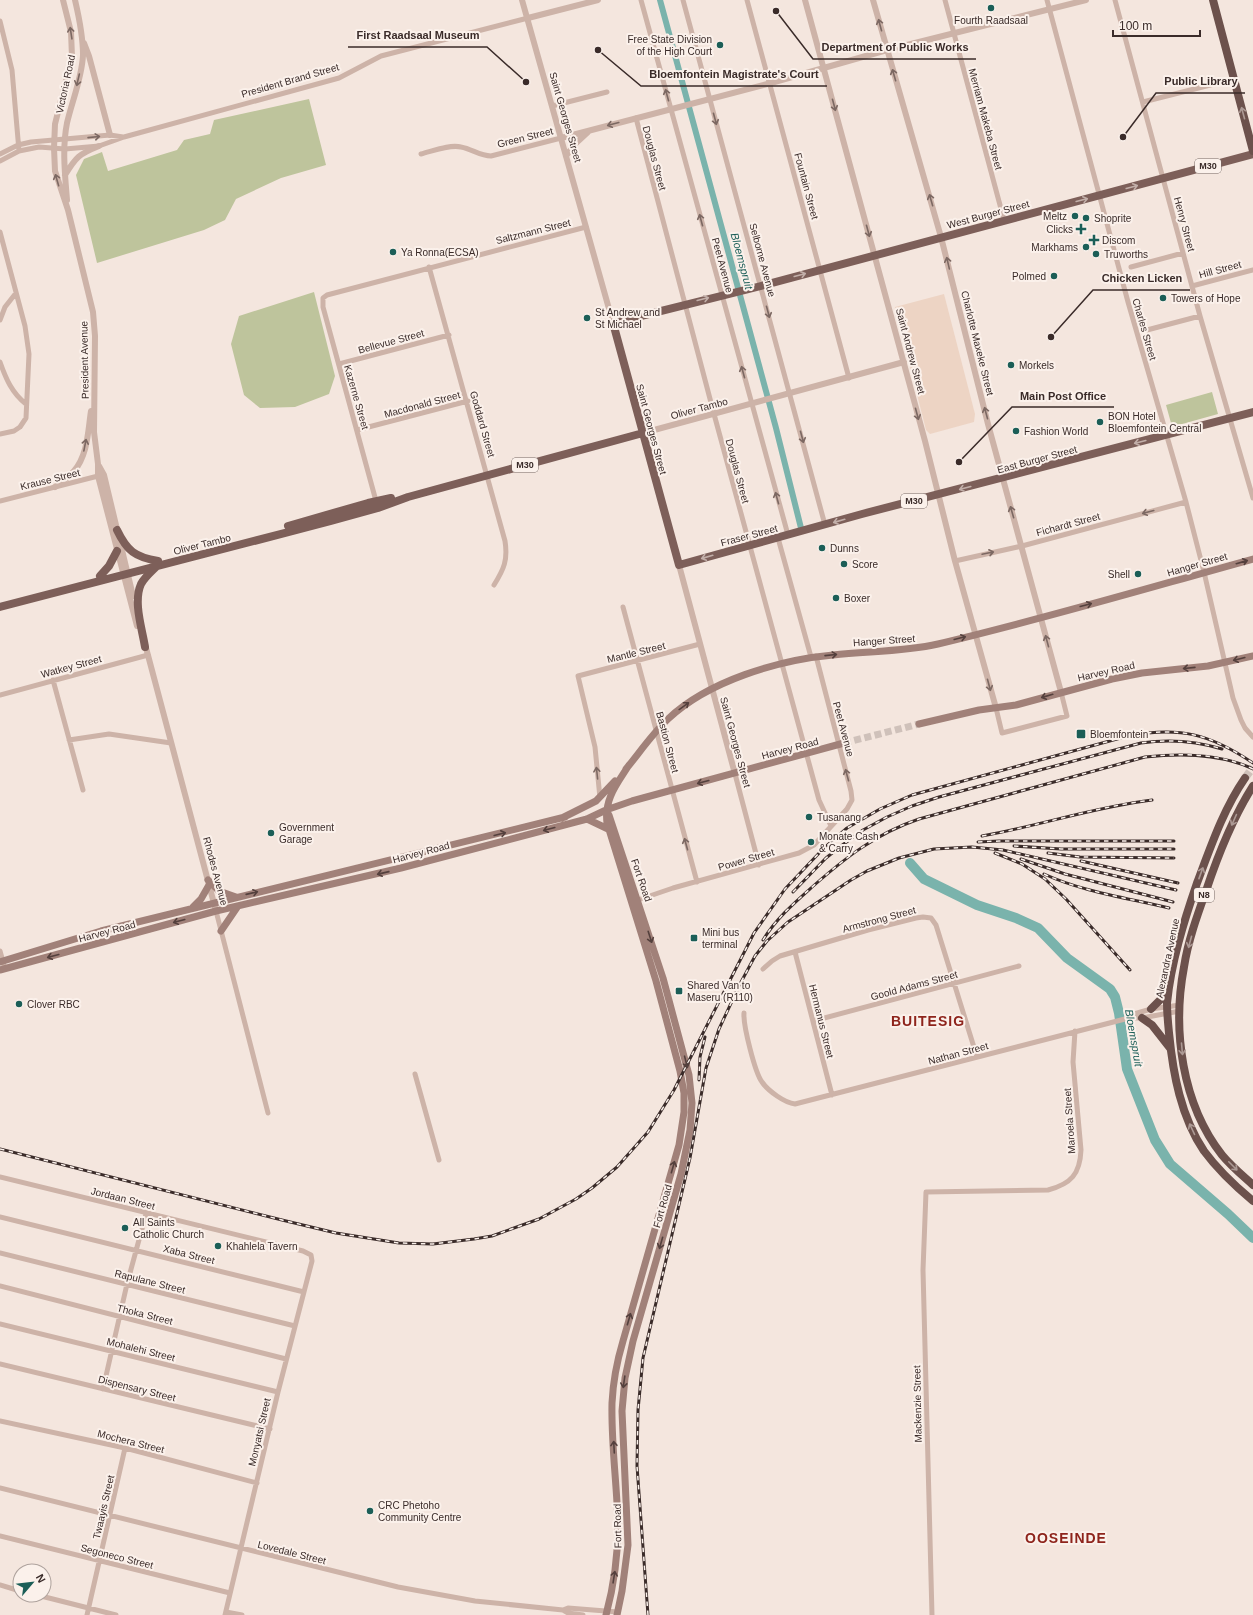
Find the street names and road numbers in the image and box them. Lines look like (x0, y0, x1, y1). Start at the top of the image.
street label: Victoria Road (54, 54, 77, 115)
street label: President Brand Street (240, 61, 340, 100)
street label: Merriam Makeba Street (967, 67, 1004, 171)
street label: Saint Georges Street (547, 71, 584, 164)
street label: Green Street (496, 125, 554, 150)
street label: Douglas Street (641, 125, 668, 192)
street label: Fountain Street (792, 152, 821, 221)
road number: M30 (1195, 159, 1221, 173)
street label: Henry Street (1172, 196, 1197, 253)
street label: West Burger Street (946, 198, 1031, 231)
street label: Saltzmann Street (495, 217, 572, 246)
street label: Selborne Avenue (747, 222, 778, 299)
street label: Peet Avenue (710, 236, 735, 294)
street label: Hill Street (1198, 259, 1243, 280)
street label: Charlotte Maxeke Street (959, 289, 996, 397)
street label: Charles Street (1130, 297, 1159, 362)
street label: Saint Andrew Street (894, 307, 927, 395)
street label: President Avenue (78, 320, 91, 399)
street label: Bellevue Street (357, 327, 426, 356)
street label: Kazerne Street (342, 364, 371, 431)
street label: Saint Georges Street (634, 383, 669, 476)
street label: Macdonald Street (383, 389, 462, 420)
street label: Goddard Street (468, 390, 497, 459)
street label: Oliver Tambo (669, 395, 729, 421)
street label: Douglas Street (724, 438, 751, 505)
street label: East Burger Street (996, 443, 1078, 475)
road number: M30 (512, 458, 538, 472)
street label: Krause Street (19, 467, 81, 492)
road number: M30 (901, 494, 927, 508)
street label: Fichardt Street (1035, 511, 1101, 538)
street label: Fraser Street (720, 523, 779, 548)
street label: Oliver Tambo (172, 532, 232, 557)
street label: Hanger Street (1166, 551, 1229, 578)
street label: Hanger Street (853, 633, 916, 648)
street label: Mantle Street (606, 640, 667, 665)
street label: Watkey Street (40, 653, 103, 680)
street label: Harvey Road (1076, 660, 1136, 683)
street label: Saint Georges Street (718, 696, 753, 789)
street label: Peet Avenue (831, 700, 856, 758)
street label: Bastion Street (654, 710, 681, 774)
street label: Harvey Road (761, 736, 820, 761)
street label: Rhodes Avenue (201, 836, 230, 907)
street label: Harvey Road (392, 840, 451, 865)
street label: Power Street (717, 846, 776, 873)
street label: Fort Road (629, 857, 654, 903)
road number: N8 (1194, 888, 1214, 902)
street label: Armstrong Street (841, 904, 917, 935)
street label: Alexandra Avenue (1154, 917, 1181, 999)
street label: Harvey Road (78, 919, 137, 944)
street label: Goold Adams Street (869, 969, 959, 1002)
street label: Hermanus Street (807, 983, 836, 1059)
street label: Nathan Street (927, 1040, 990, 1067)
street label: Maroela Street (1062, 1088, 1077, 1154)
street label: Fort Road (651, 1183, 674, 1229)
street label: Jordaan Street (90, 1185, 156, 1212)
street label: Xaba Street (162, 1243, 216, 1266)
street label: Rapulane Street (113, 1267, 186, 1296)
street label: Thoka Street (116, 1302, 174, 1327)
street label: Mohalehi Street (106, 1336, 176, 1363)
street label: Mackenzie Street (911, 1365, 924, 1443)
street label: Dispensary Street (97, 1374, 177, 1403)
street label: Monyatsi Street (246, 1397, 273, 1467)
street label: Mochera Street (96, 1428, 166, 1455)
street label: Twaayis Street (91, 1474, 116, 1540)
street label: Fort Road (612, 1504, 623, 1548)
street label: Lovedale Street (257, 1539, 327, 1566)
street label: Segoneco Street (79, 1542, 155, 1571)

